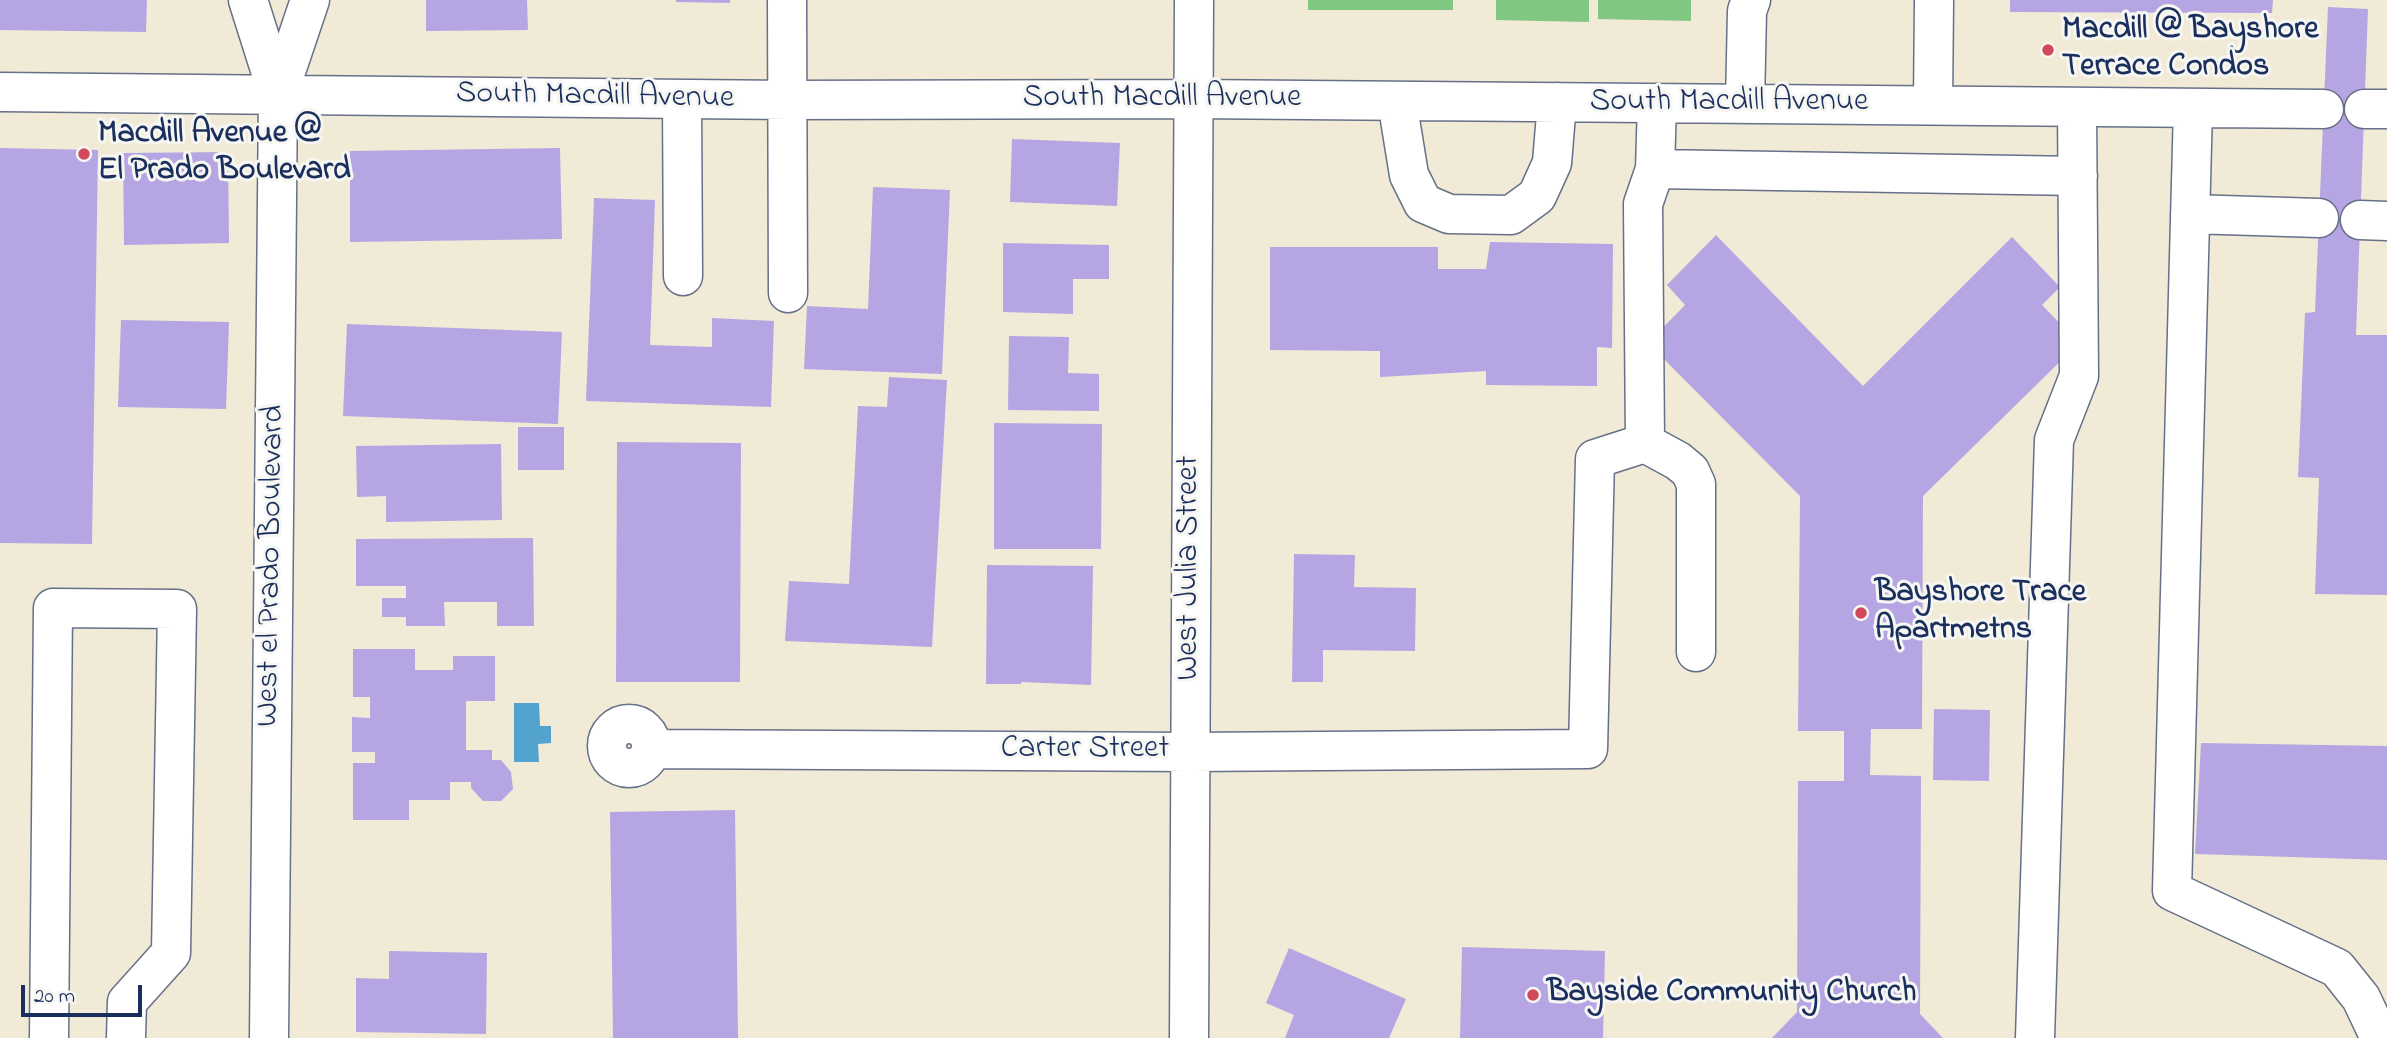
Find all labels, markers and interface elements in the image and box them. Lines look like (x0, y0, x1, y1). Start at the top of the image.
place label: Macdill @ Bayshore Terrace Condos (2062, 13, 2318, 88)
marker: Macdill @ Bayshore Terrace Condos (2040, 42, 2056, 58)
street label: South Macdill Avenue (455, 76, 735, 120)
street label: South Macdill Avenue (1023, 81, 1301, 119)
street label: South Macdill Avenue (1590, 85, 1868, 123)
place label: Macdill Avenue @ El Prado Boulevard (98, 117, 351, 192)
marker: Macdill Avenue @ El Prado Boulevard (76, 146, 92, 162)
street label: West el Prado Boulevard (251, 405, 295, 727)
street label: West Julia Street (1172, 455, 1210, 681)
place label: Bayshore Trace Apartmetns (1875, 576, 2086, 651)
marker: Bayshore Trace Apartmetns (1853, 605, 1869, 621)
street label: Carter Street (1001, 732, 1169, 770)
scale bar (24, 972, 145, 1016)
place label: Bayside Community Church (1547, 976, 1916, 1014)
text: 20 m (34, 982, 75, 1012)
marker: Bayside Community Church (1525, 987, 1541, 1003)

